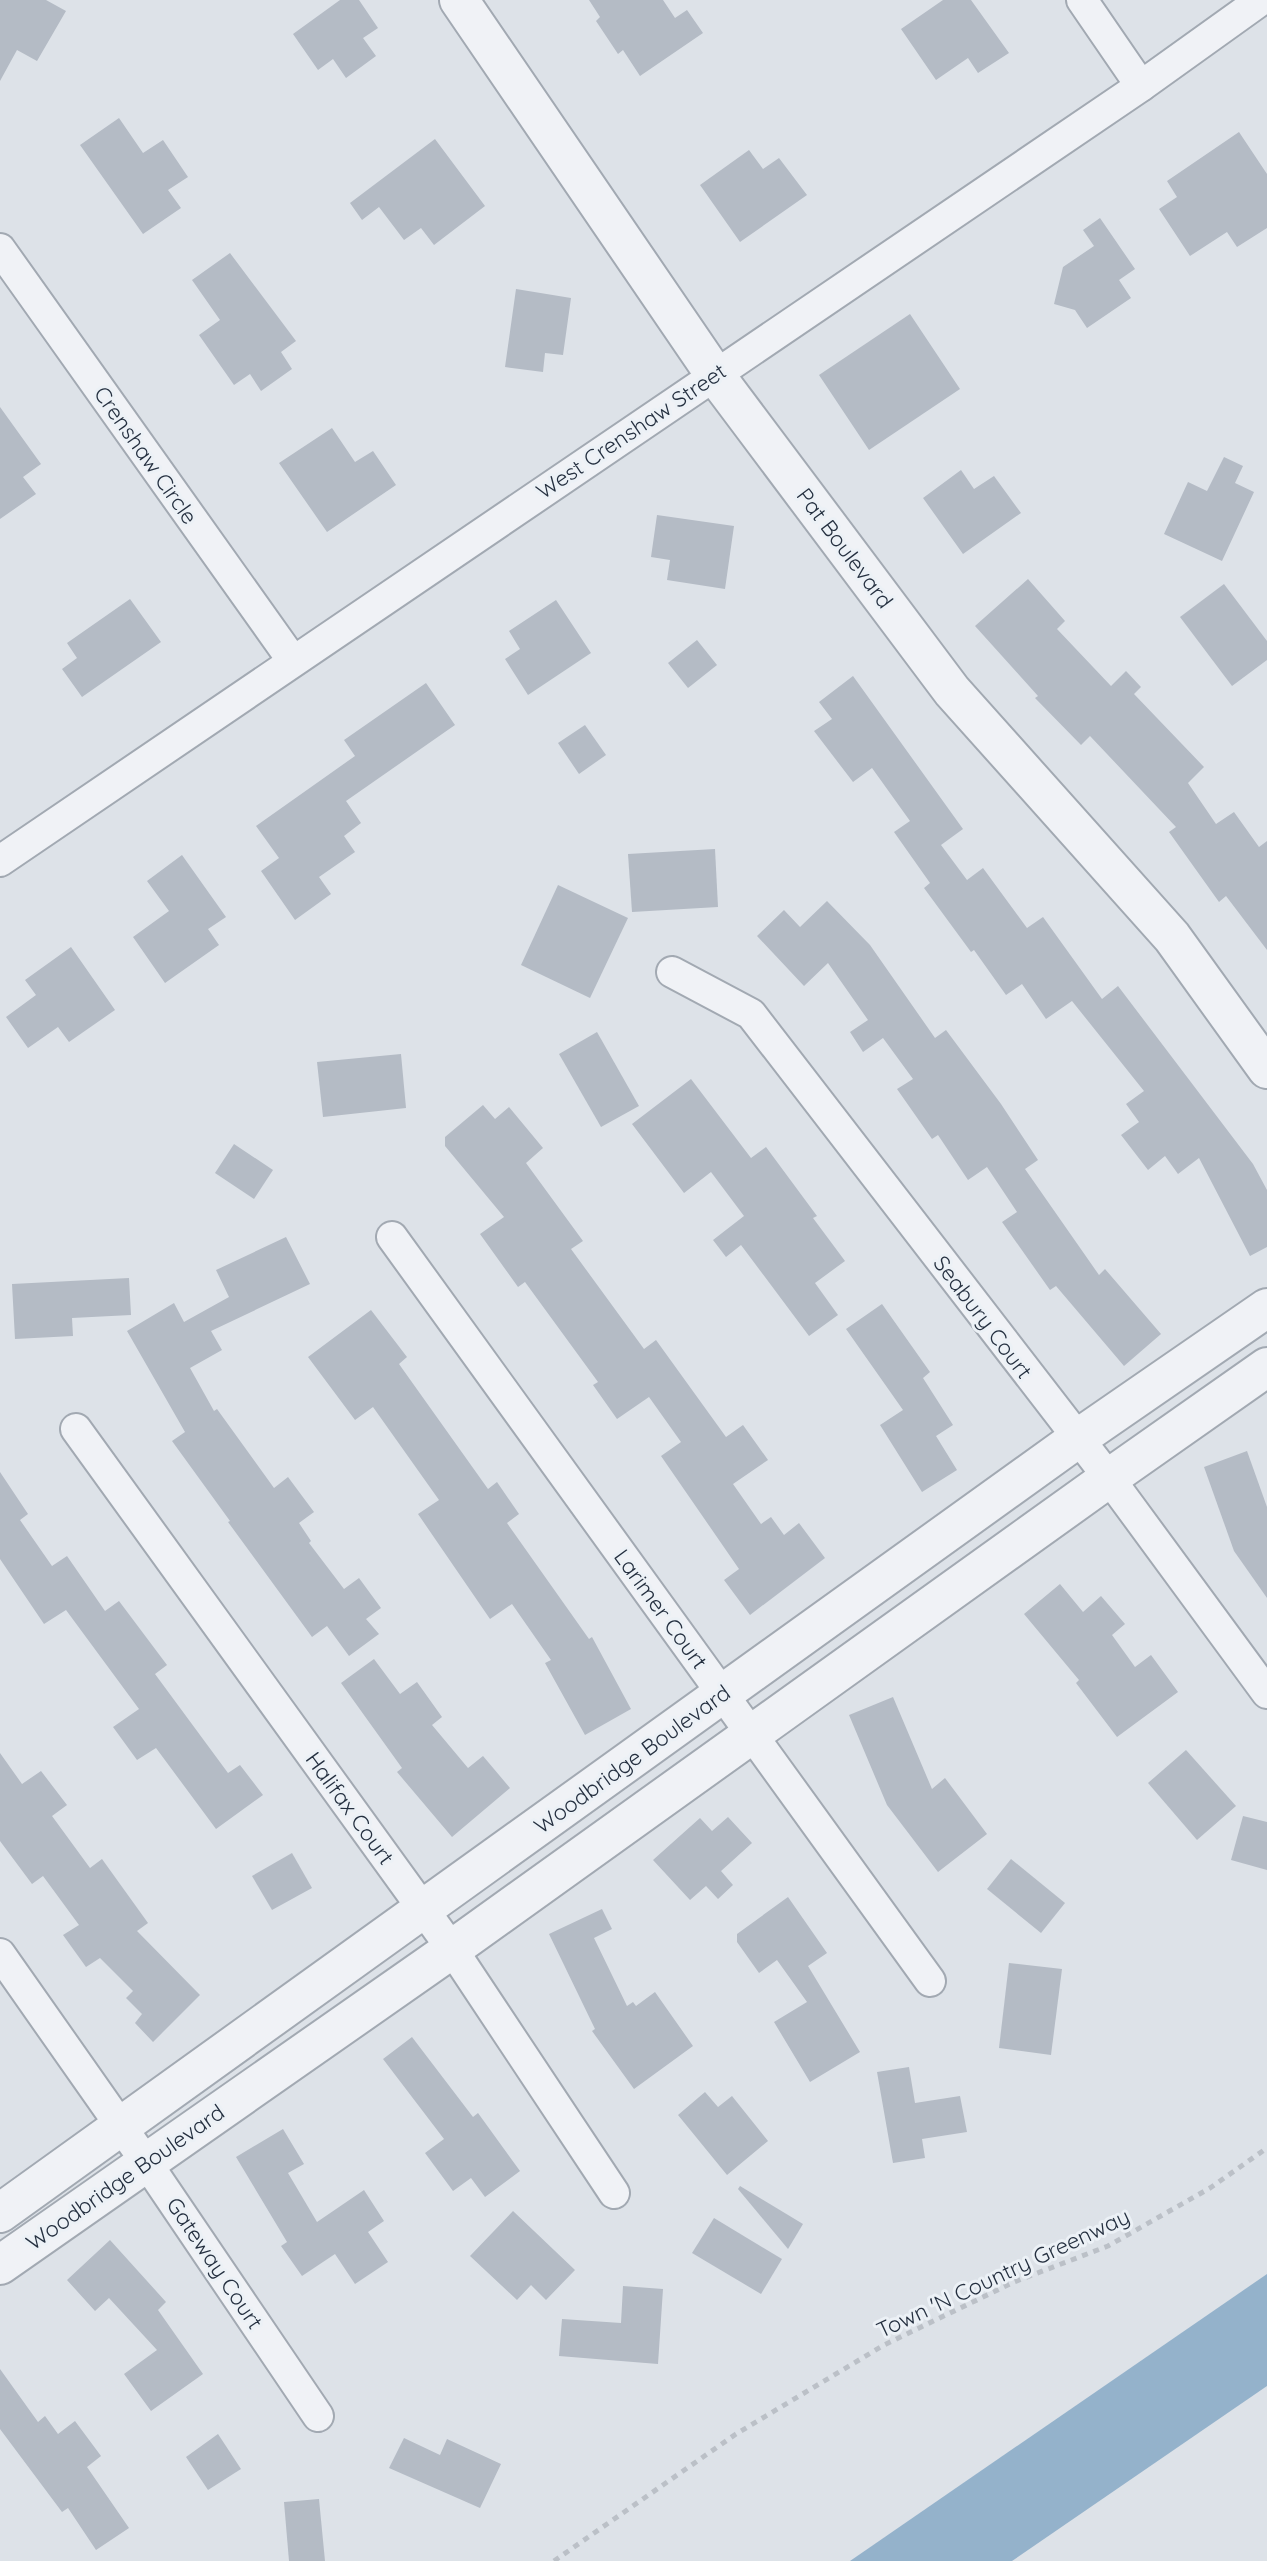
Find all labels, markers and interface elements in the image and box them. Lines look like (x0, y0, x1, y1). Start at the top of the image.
street label: West Crenshaw Street (531, 357, 731, 505)
street label: Crenshaw Circle (88, 381, 204, 529)
street label: Pat Boulevard (791, 482, 899, 614)
street label: Seabury Court (928, 1250, 1038, 1384)
street label: Larimer Court (608, 1544, 714, 1674)
street label: Woodbridge Boulevard (528, 1678, 736, 1840)
street label: Halifax Court (300, 1746, 400, 1870)
street label: Woodbridge Boulevard (20, 2098, 230, 2256)
street label: Gateway Court (161, 2192, 269, 2334)
street label: Town 'N Country Greenway (872, 2202, 1134, 2344)

